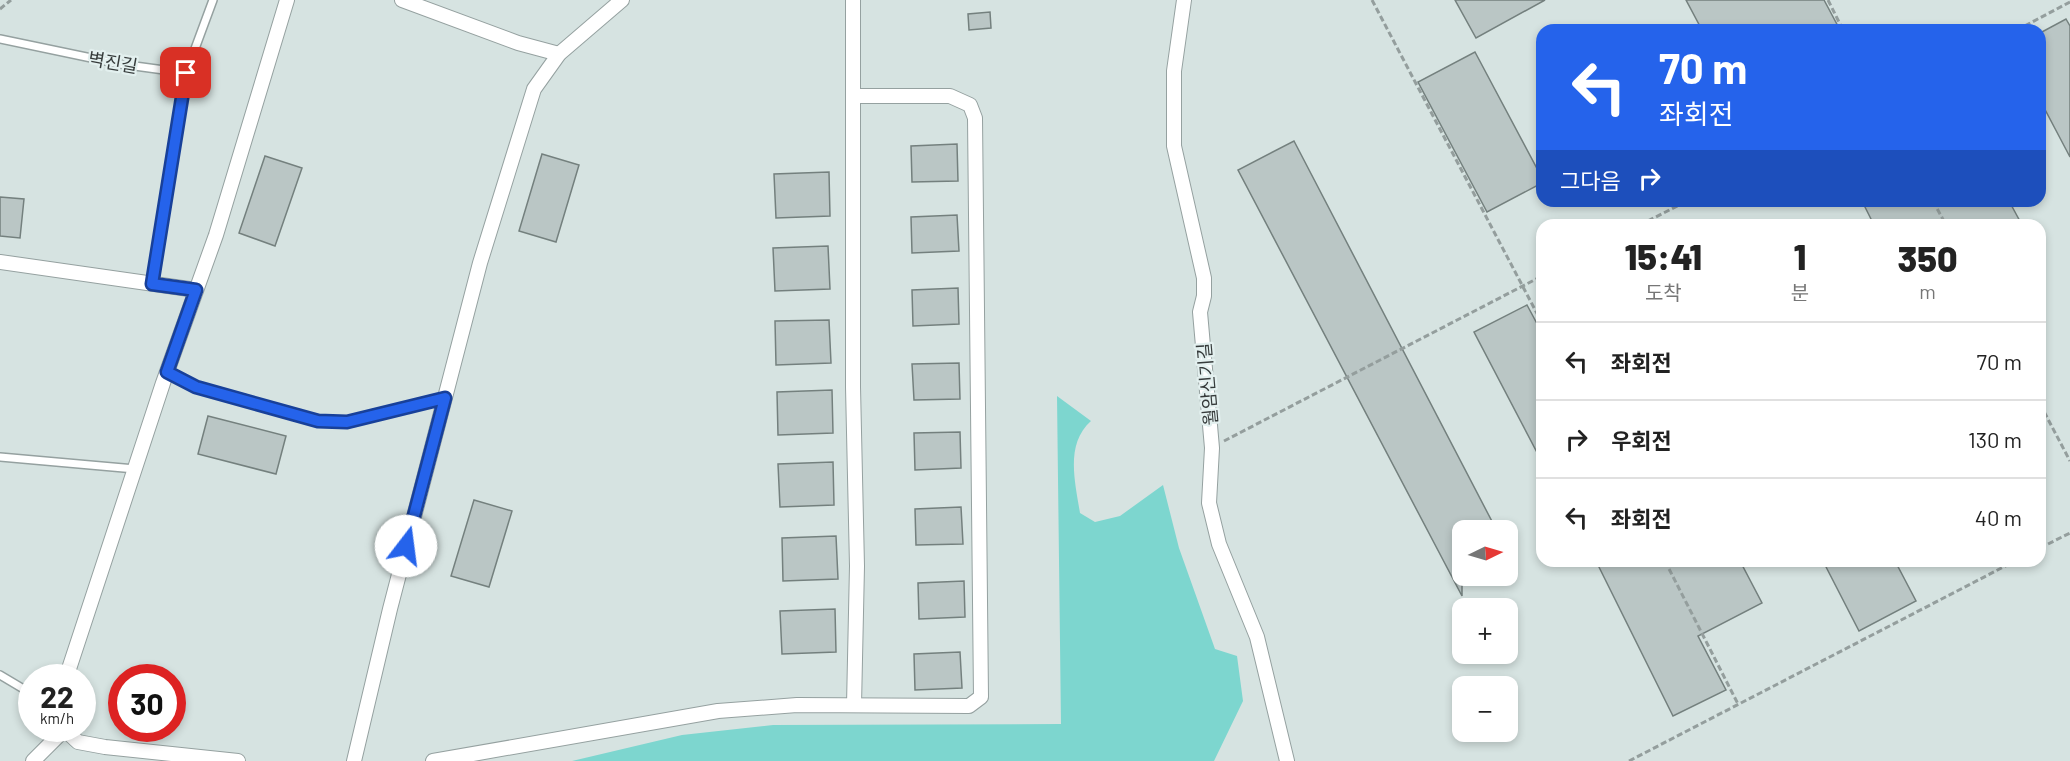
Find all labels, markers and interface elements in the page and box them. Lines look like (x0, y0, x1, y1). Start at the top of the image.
text: 70 m (1659, 42, 1747, 92)
street label: 벽진길 (87, 47, 139, 77)
pin (160, 47, 211, 98)
icon: left (1560, 48, 1638, 126)
icon: arrive (169, 56, 202, 89)
text: 좌회전 (1659, 97, 1734, 129)
icon: right (1633, 162, 1666, 195)
text: 그다음 (1560, 167, 1621, 193)
text: 15:41 (1624, 234, 1702, 277)
text: 1 (1793, 234, 1806, 277)
text: 350 (1898, 236, 1958, 279)
text: m (1919, 279, 1936, 303)
text: 도착 (1645, 280, 1682, 304)
text: 분 (1791, 280, 1809, 304)
street label: 월암신기길 (1192, 342, 1222, 426)
icon: left (1560, 345, 1593, 378)
text: 70 m (1977, 348, 2022, 374)
text: 좌회전 (1611, 349, 1672, 375)
icon: right (1560, 423, 1593, 456)
text: 130 m (1968, 426, 2022, 452)
text: 우회전 (1611, 427, 1672, 453)
icon: left (1560, 501, 1593, 534)
text: 40 m (1975, 504, 2022, 530)
text: 좌회전 (1611, 505, 1672, 531)
position arrow (374, 514, 438, 578)
north arrow (1452, 520, 1518, 586)
map controls (1452, 520, 1518, 742)
button: + (1452, 598, 1518, 664)
speed limit sign: 30 (108, 664, 186, 742)
button: − (1452, 676, 1518, 742)
text: 22 (40, 678, 74, 714)
text: km/h (40, 709, 74, 727)

